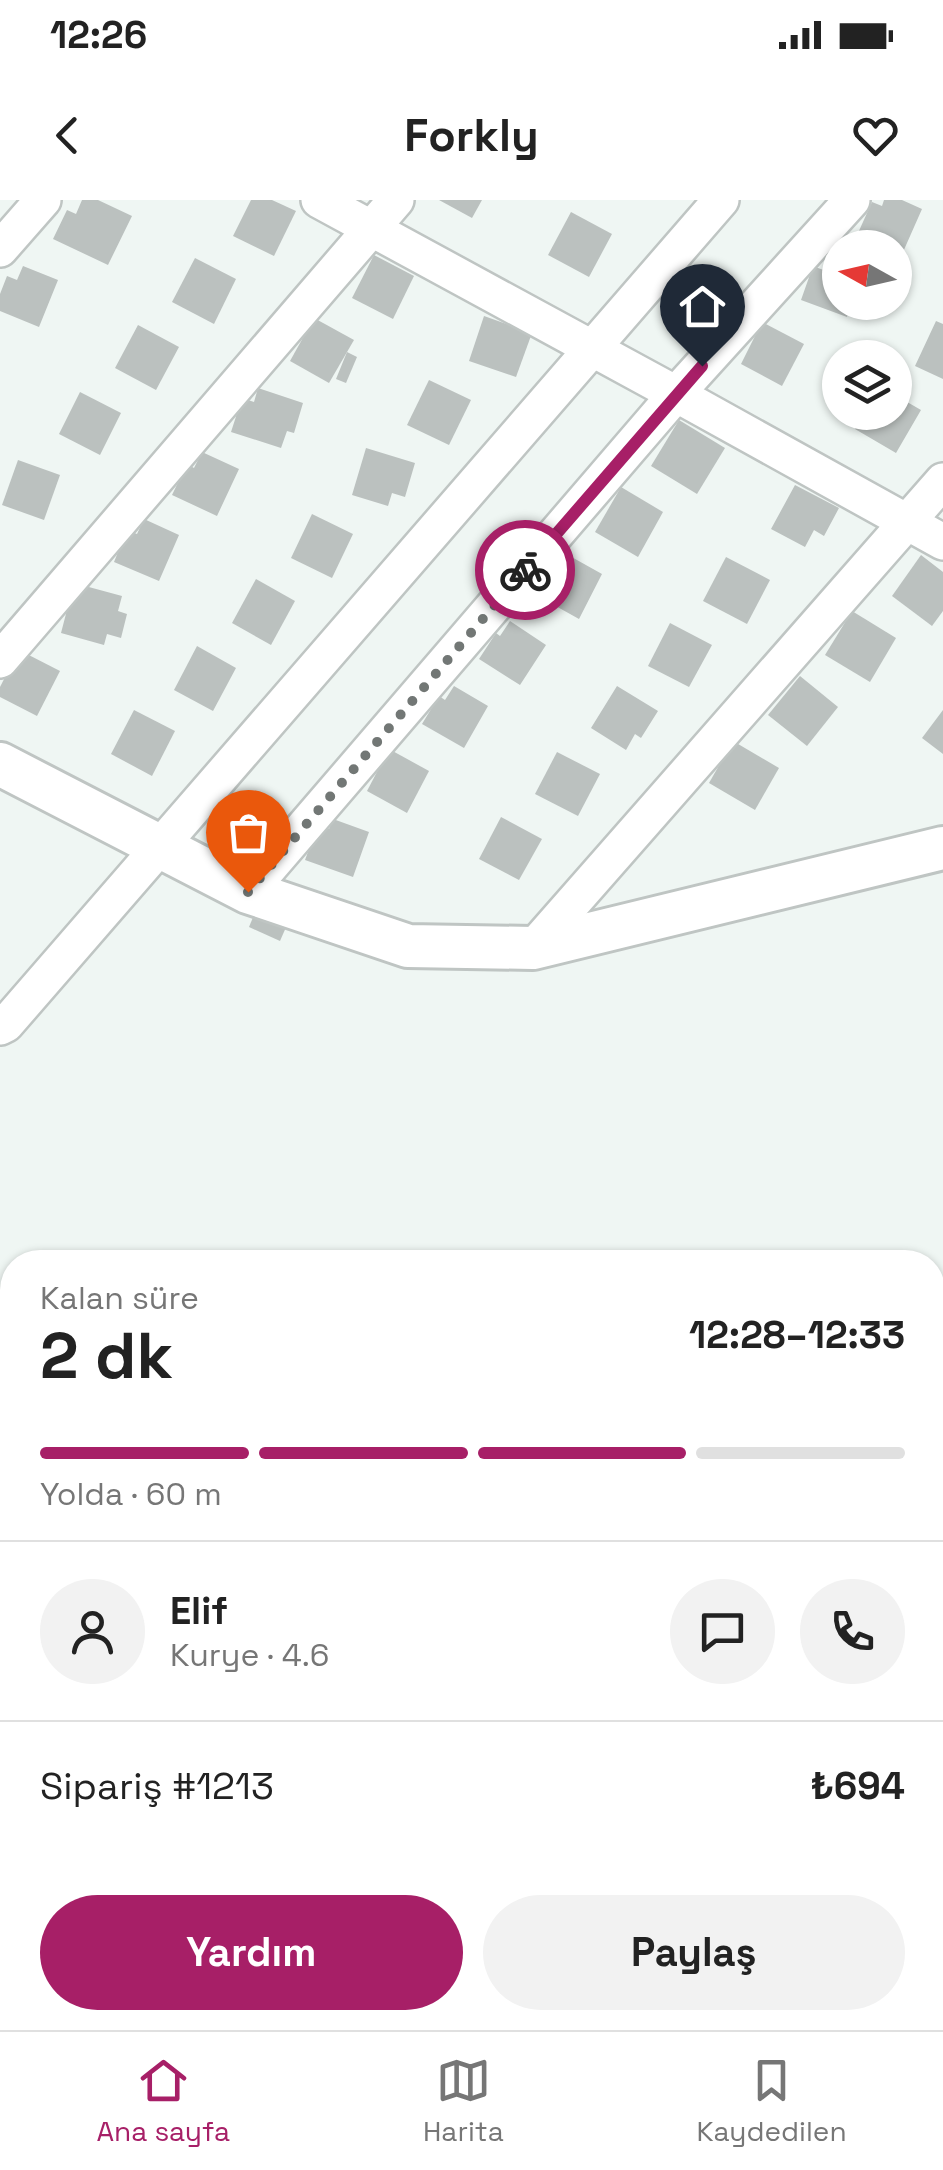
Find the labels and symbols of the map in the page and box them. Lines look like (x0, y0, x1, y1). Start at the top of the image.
north arrow (822, 230, 912, 320)
pin (660, 264, 745, 367)
courier (475, 520, 575, 620)
pin (206, 790, 291, 893)

